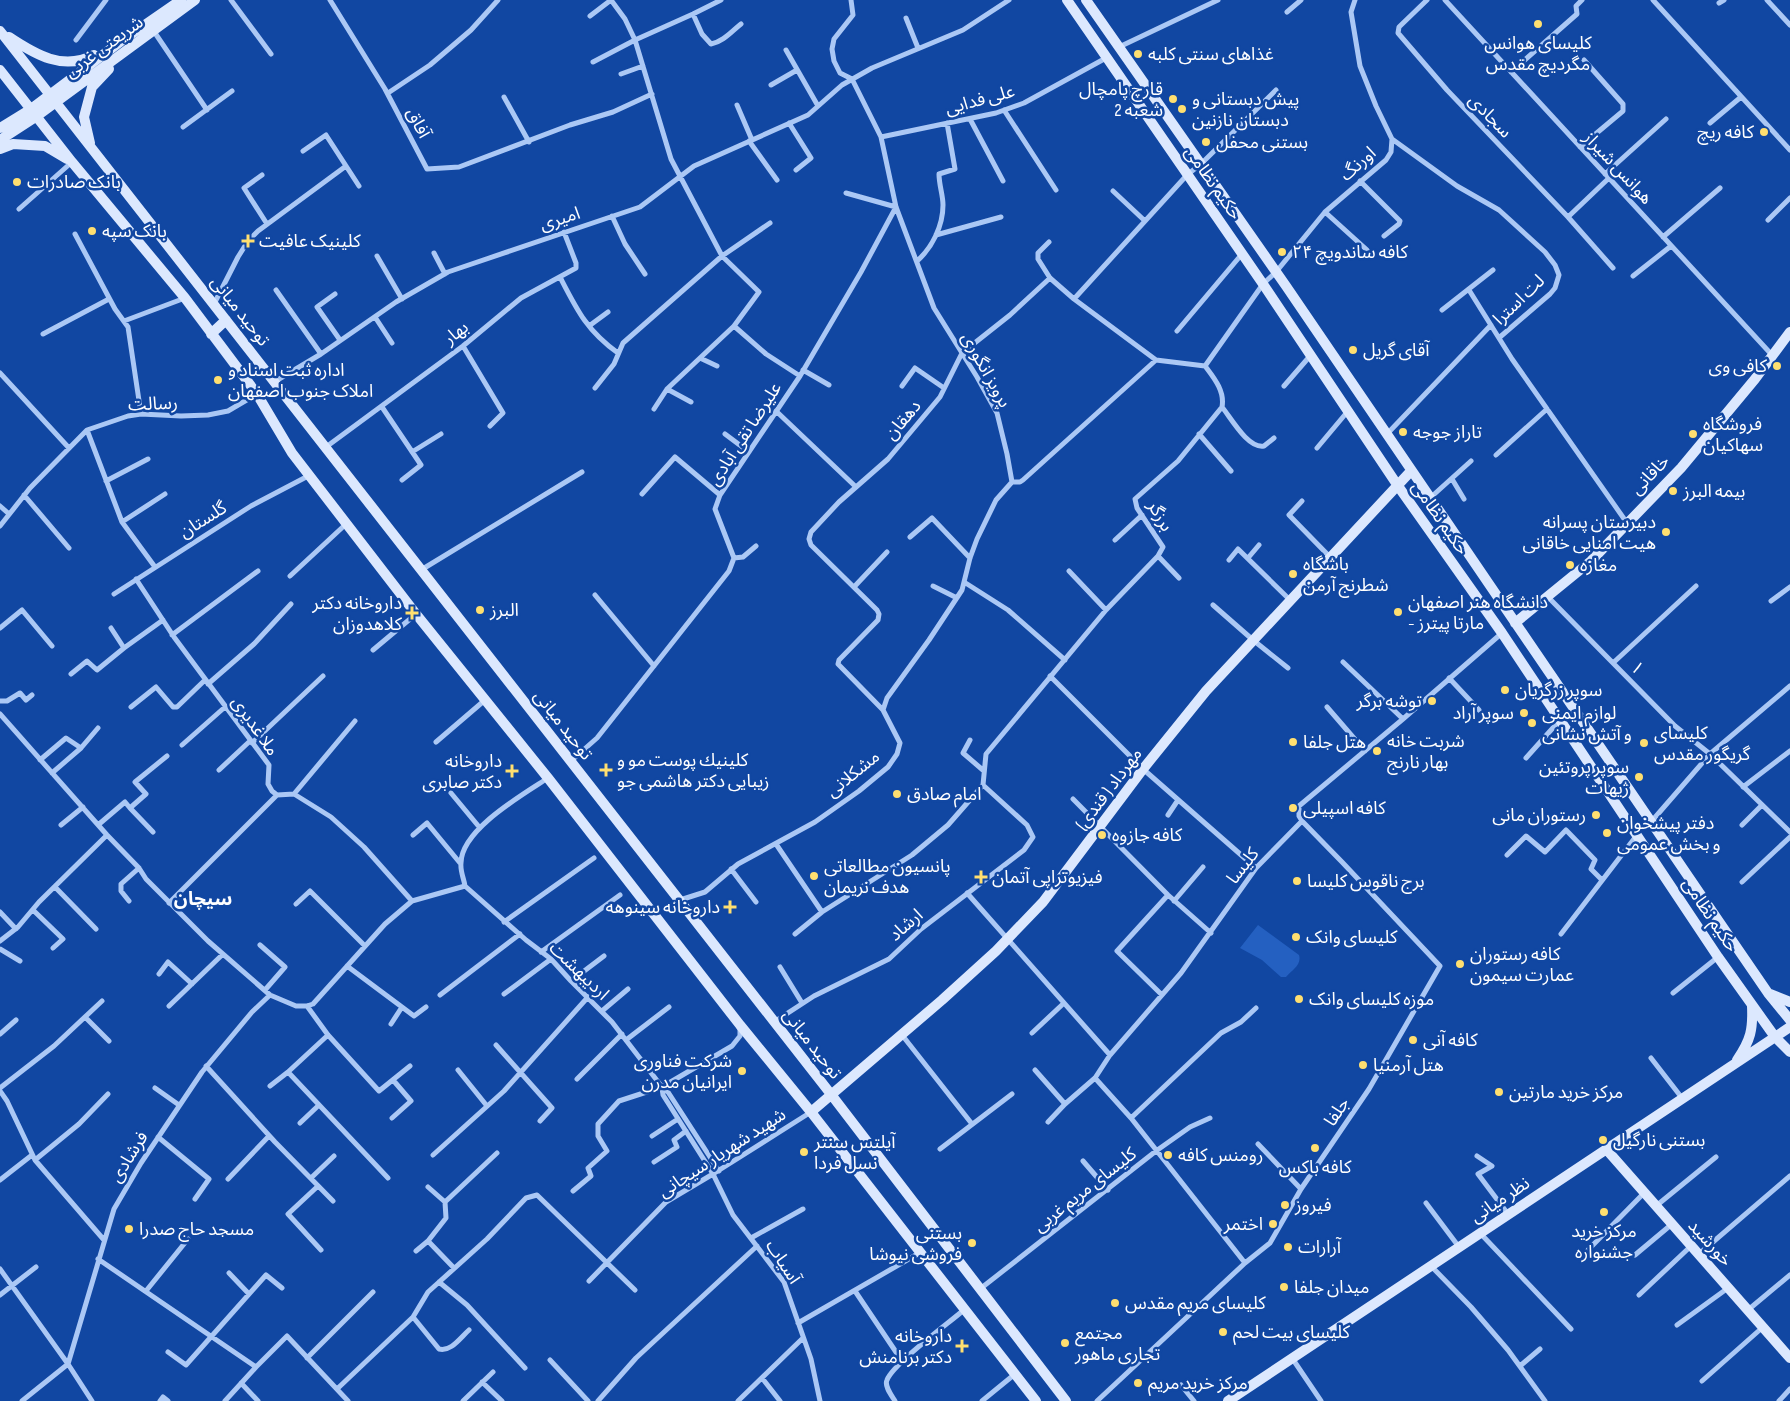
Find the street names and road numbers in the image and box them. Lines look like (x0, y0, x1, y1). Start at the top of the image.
street label: شریعتی غربی (61, 11, 147, 83)
street label: علی فدایی (943, 81, 1017, 119)
street label: سجادی (1464, 90, 1516, 142)
street label: آفاق (401, 104, 435, 142)
street label: هوانس شیراز (1578, 126, 1657, 209)
street label: حکیم نظامی (1178, 142, 1246, 225)
street label: اورنگ (1336, 143, 1380, 185)
street label: امیری (537, 203, 583, 235)
street label: لت استرا (1489, 270, 1549, 330)
street label: توحید میانی (206, 272, 274, 350)
street label: بهار (439, 317, 473, 350)
street label: پرویز انگوری (957, 329, 1015, 411)
street label: علیرضا تقی آبادی (704, 378, 786, 490)
street label: رسالت (128, 393, 178, 415)
street label: دهقان (880, 396, 926, 444)
street label: خاقانی (1626, 451, 1674, 499)
street label: حکیم نظامی (1405, 477, 1473, 560)
street label: برزگر (1142, 496, 1177, 535)
street label: گلستان (175, 497, 231, 543)
street label: ۱ (1626, 657, 1648, 679)
street label: توحید میانی (529, 686, 597, 764)
street label: ملا غدیری (227, 692, 283, 760)
street label: مهرداد ( قندی) (1071, 744, 1147, 834)
street label: مشکلانی (822, 746, 884, 802)
street label: کلیسا (1222, 843, 1264, 888)
street label: حکیم نظامی (1676, 874, 1742, 957)
street label: ارشاد (885, 905, 927, 945)
street label: اردیبهشت (545, 938, 613, 1004)
street label: توحید میانی (778, 1005, 846, 1083)
street label: جلفا (1320, 1094, 1354, 1130)
street label: شهید شهریار سیچانی (654, 1104, 790, 1202)
street label: فرشادی (105, 1128, 153, 1186)
street label: کلیسای مریم غربی (1029, 1143, 1142, 1238)
street label: نظر میانی (1466, 1173, 1534, 1227)
street label: خورشید (1684, 1215, 1736, 1271)
street label: آسیاب (761, 1236, 805, 1289)

